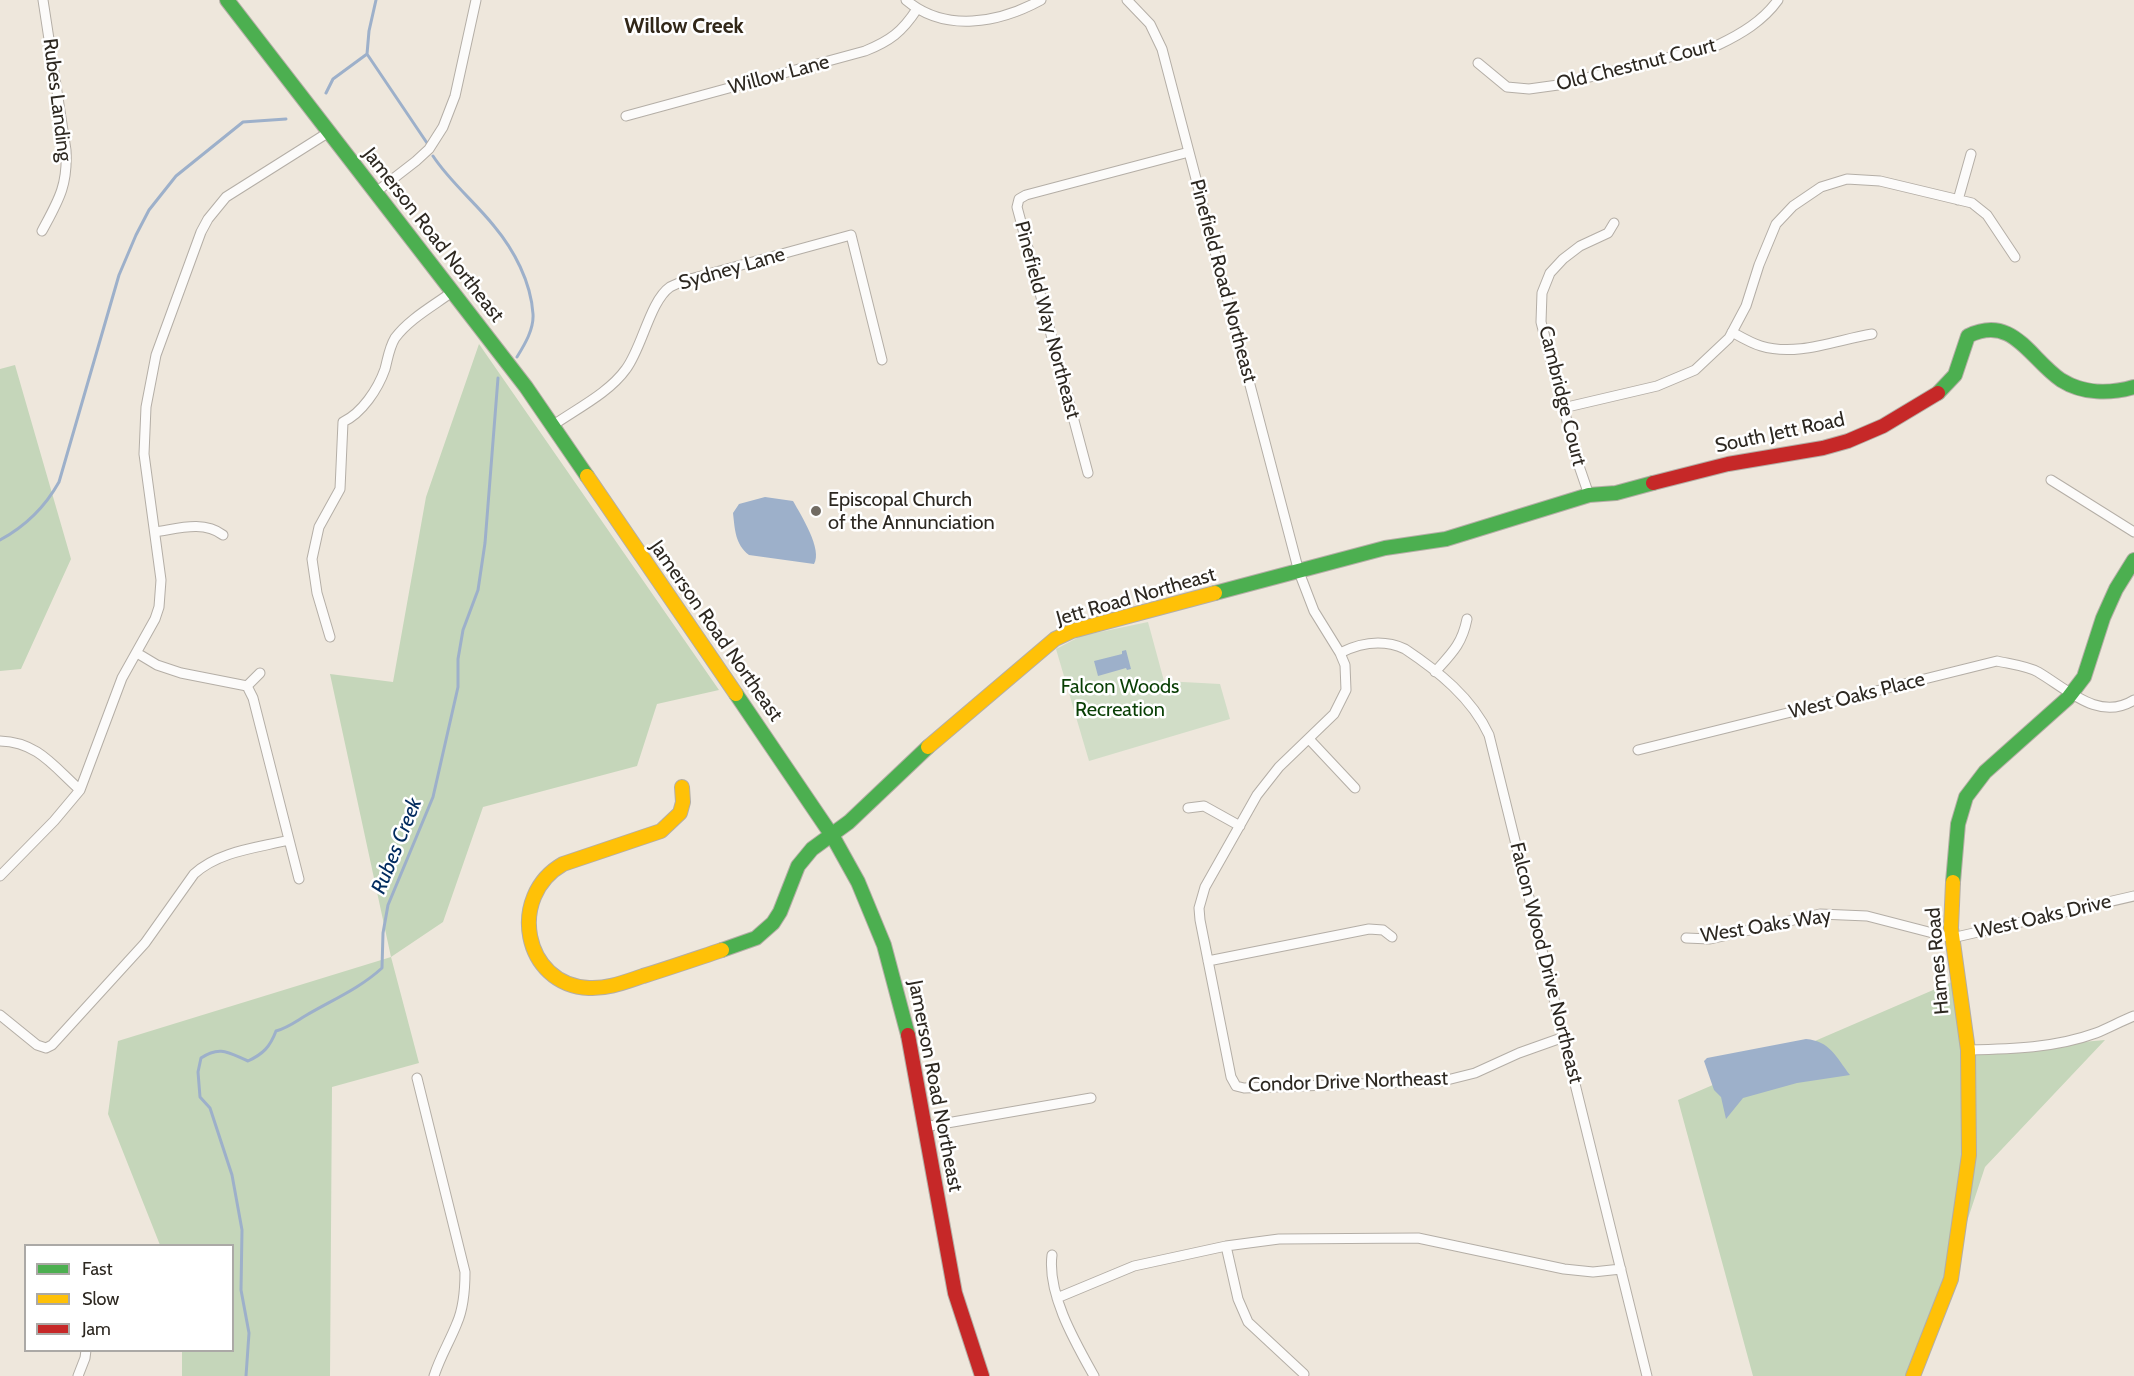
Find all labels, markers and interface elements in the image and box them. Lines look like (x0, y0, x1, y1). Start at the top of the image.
district label: Willow Creek (624, 14, 744, 40)
street label: Old Chestnut Court (1554, 34, 1718, 96)
street label: Rubes Landing (38, 37, 76, 163)
street label: Willow Lane (726, 50, 832, 100)
street label: Jamerson Road Northeast (357, 143, 509, 327)
street label: Pinefield Road Northeast (1184, 177, 1262, 385)
street label: Pinefield Way Northeast (1009, 218, 1085, 422)
street label: Sydney Lane (676, 242, 788, 296)
street label: Cambridge Court (1533, 323, 1591, 469)
street label: South Jett Road (1713, 408, 1847, 458)
place label: Episcopal Church of the Annunciation (828, 488, 995, 535)
marker: Episcopal Church of the Annunciation (809, 504, 823, 518)
street label: Jamerson Road Northeast (645, 536, 787, 726)
street label: Jett Road Northeast (1054, 563, 1218, 631)
street label: West Oaks Place (1787, 668, 1927, 724)
park label: Falcon Woods Recreation (1061, 675, 1179, 722)
water label: Rubes Creek (366, 794, 428, 898)
street label: Falcon Wood Drive Northeast (1504, 840, 1588, 1086)
street label: West Oaks Drive (1972, 890, 2114, 944)
street label: West Oaks Way (1699, 904, 1833, 948)
street label: Hames Road (1921, 906, 1955, 1016)
street label: Jamerson Road Northeast (903, 978, 967, 1194)
street label: Condor Drive Northeast (1248, 1067, 1448, 1097)
legend (24, 1244, 234, 1352)
text: Fast (82, 1258, 113, 1280)
text: Slow (82, 1288, 119, 1310)
text: Jam (82, 1318, 111, 1340)

